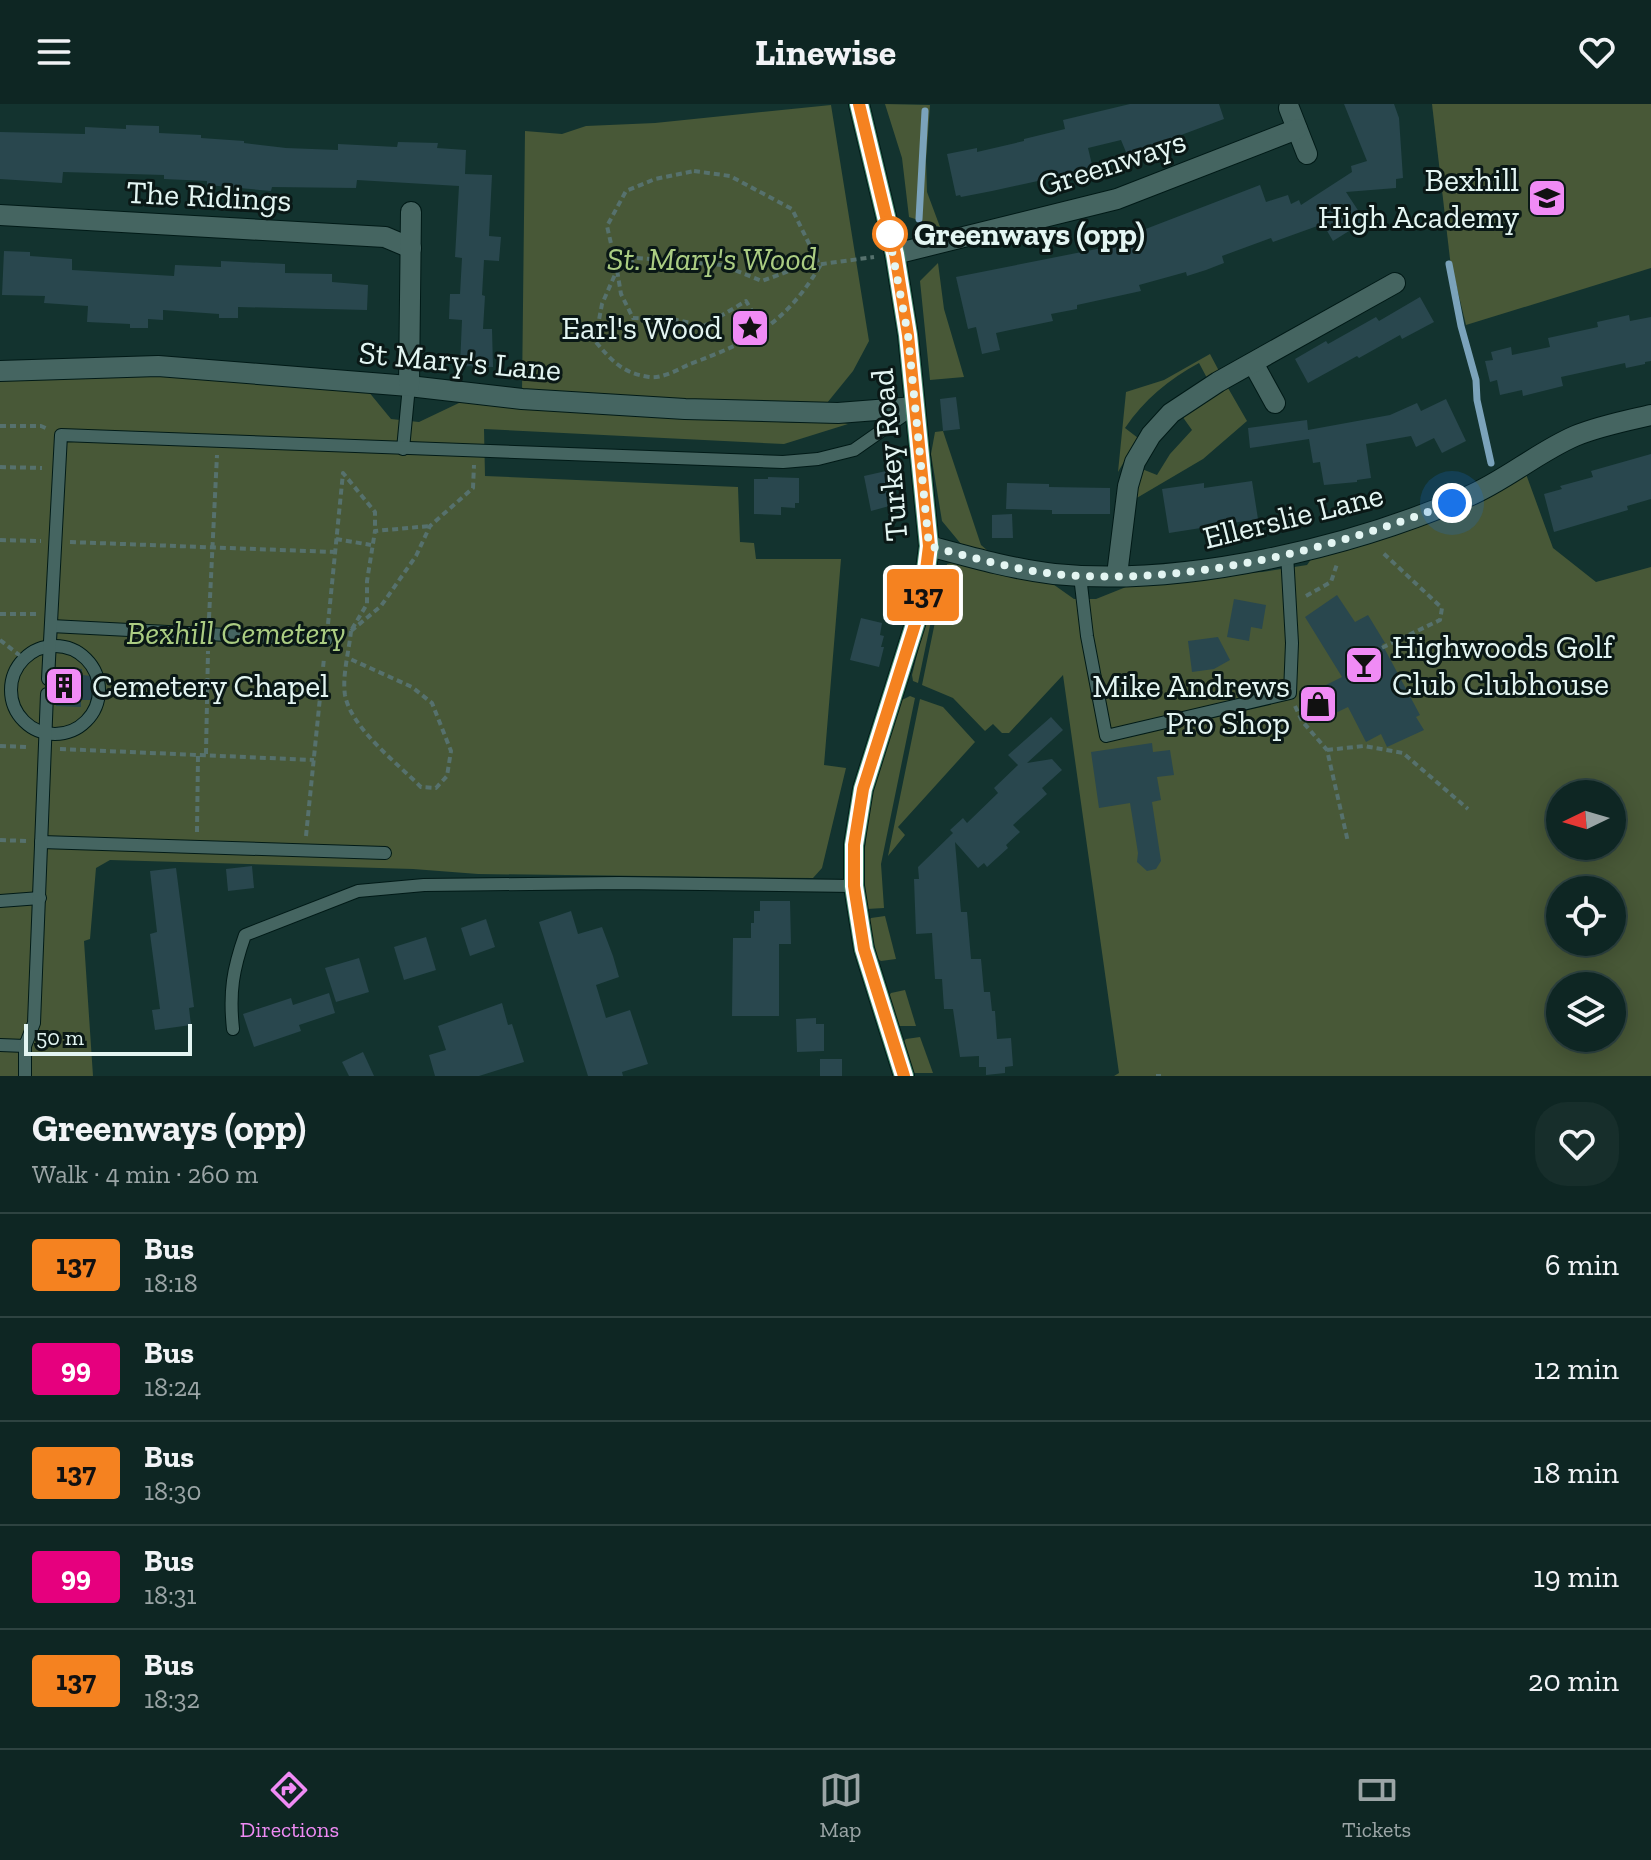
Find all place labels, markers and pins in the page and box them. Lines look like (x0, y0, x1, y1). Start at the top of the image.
place label: Bexhill High Academy (1318, 161, 1520, 236)
school or university icon: Bexhill High Academy (1526, 177, 1568, 219)
place label: Greenways (opp) (914, 215, 1145, 253)
marker: Greenways (opp) (873, 217, 907, 251)
place icon: Earl's Wood (729, 307, 771, 349)
place label: Earl's Wood (561, 309, 722, 347)
place label: Highwoods Golf Club Clubhouse (1392, 628, 1616, 703)
bar icon: Highwoods Golf Club Clubhouse (1343, 644, 1385, 686)
building icon: Cemetery Chapel (43, 665, 85, 707)
place label: Cemetery Chapel (92, 667, 329, 705)
place label: Mike Andrews Pro Shop (1092, 667, 1290, 742)
shop icon: Mike Andrews Pro Shop (1297, 683, 1339, 725)

